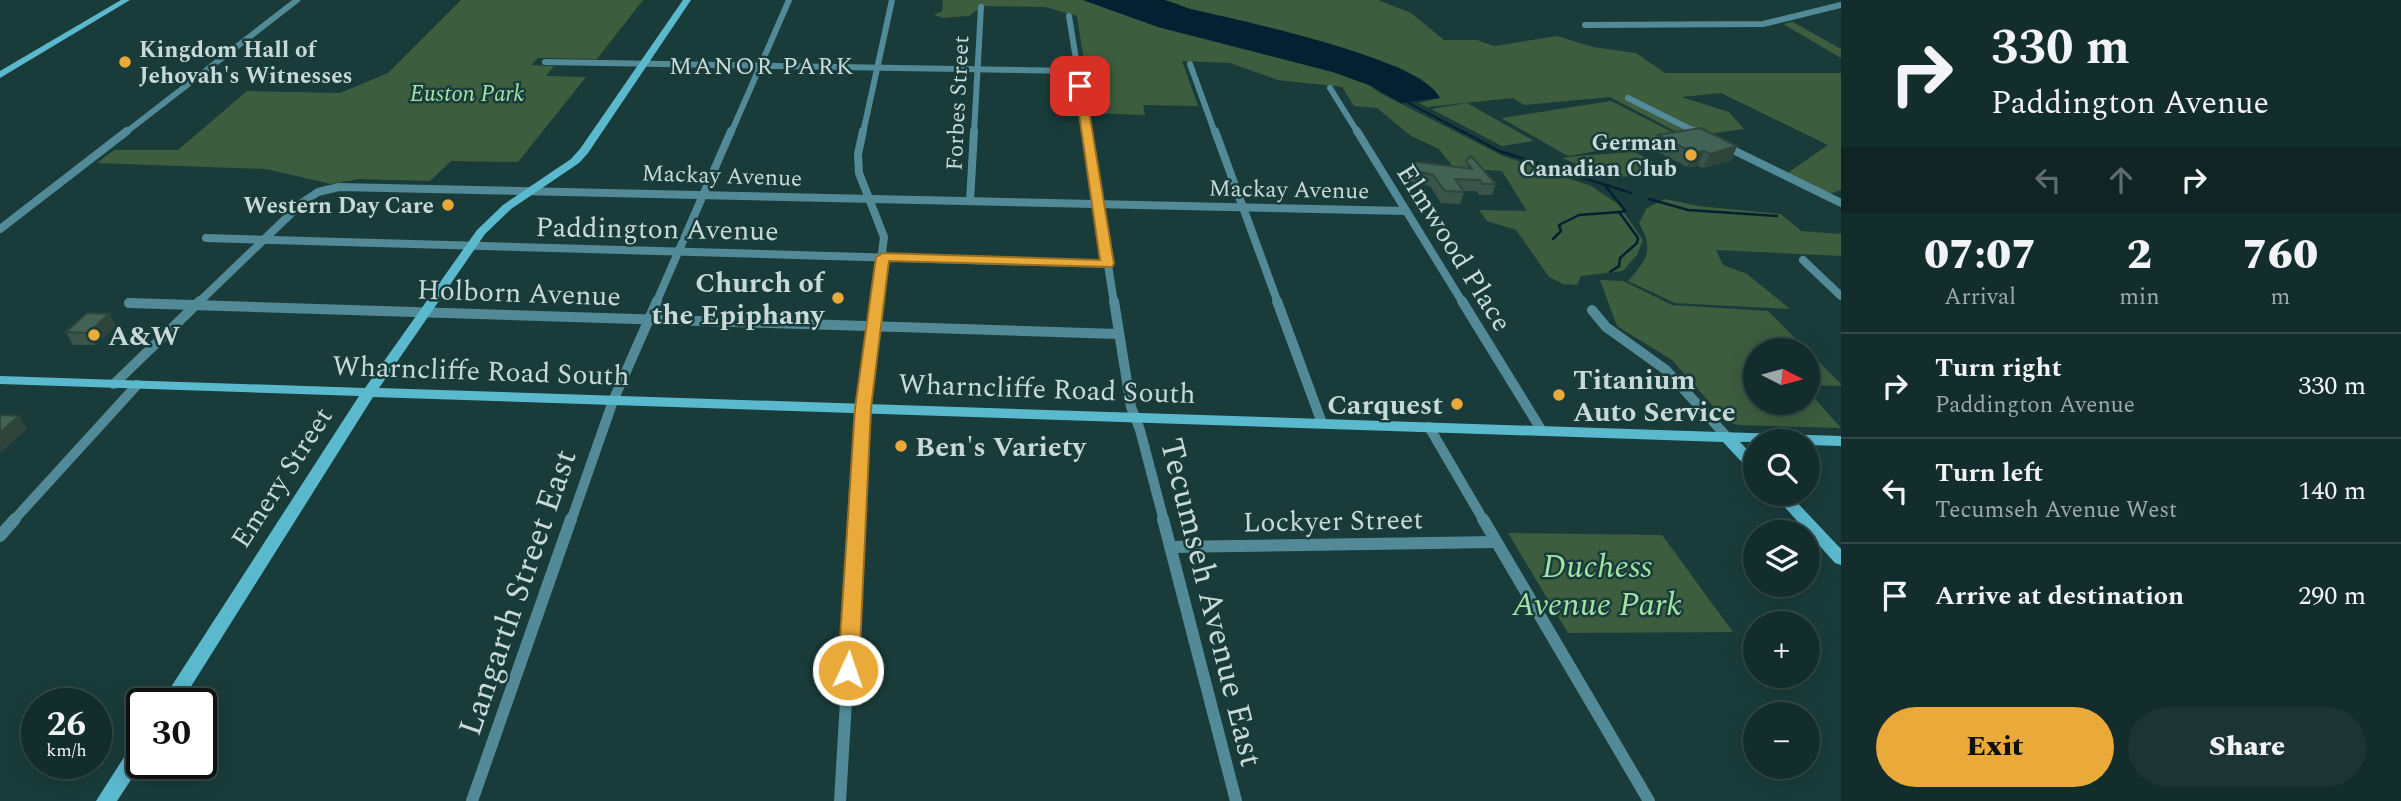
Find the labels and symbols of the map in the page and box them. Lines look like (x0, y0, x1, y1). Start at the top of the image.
place label: Kingdom Hall of Jehovah's Witnesses (139, 33, 353, 94)
street label: Forbes Street (937, 35, 980, 171)
district label: MANOR PARK (669, 49, 855, 85)
marker: Kingdom Hall of Jehovah's Witnesses (117, 54, 133, 70)
pin (1050, 56, 1110, 116)
park label: Euston Park (410, 77, 524, 112)
place label: German Canadian Club (1519, 126, 1677, 187)
marker: German Canadian Club (1683, 147, 1699, 163)
street label: Elmwood Place (1385, 155, 1523, 340)
street label: Mackay Avenue (641, 156, 803, 197)
street label: Mackay Avenue (1208, 172, 1370, 209)
place label: Western Day Care (243, 189, 434, 224)
marker: Western Day Care (440, 197, 456, 213)
street label: Paddington Avenue (535, 206, 779, 253)
place label: Church of the Epiphany (651, 262, 826, 337)
street label: Holborn Avenue (416, 268, 622, 319)
marker: Church of the Epiphany (830, 290, 846, 306)
place label: A&W (108, 315, 180, 358)
marker: A&W (86, 327, 102, 343)
north arrow (1743, 338, 1820, 415)
street label: Wharncliffe Road South (332, 345, 630, 398)
place label: Titanium Auto Service (1573, 359, 1736, 434)
street label: Wharncliffe Road South (898, 363, 1196, 416)
place label: Carquest (1327, 384, 1443, 427)
marker: Titanium Auto Service (1551, 387, 1567, 403)
marker: Carquest (1449, 396, 1465, 412)
street label: Emery Street (220, 399, 344, 557)
place label: Ben's Variety (915, 426, 1087, 469)
street label: Tecumseh Avenue East (1146, 433, 1276, 772)
marker: Ben's Variety (893, 438, 909, 454)
street label: Langarth Street East (445, 443, 590, 743)
street label: Lockyer Street (1242, 498, 1424, 545)
park label: Duchess Avenue Park (1511, 542, 1682, 630)
position arrow (811, 633, 885, 707)
speed limit sign: 30 (126, 688, 217, 779)

